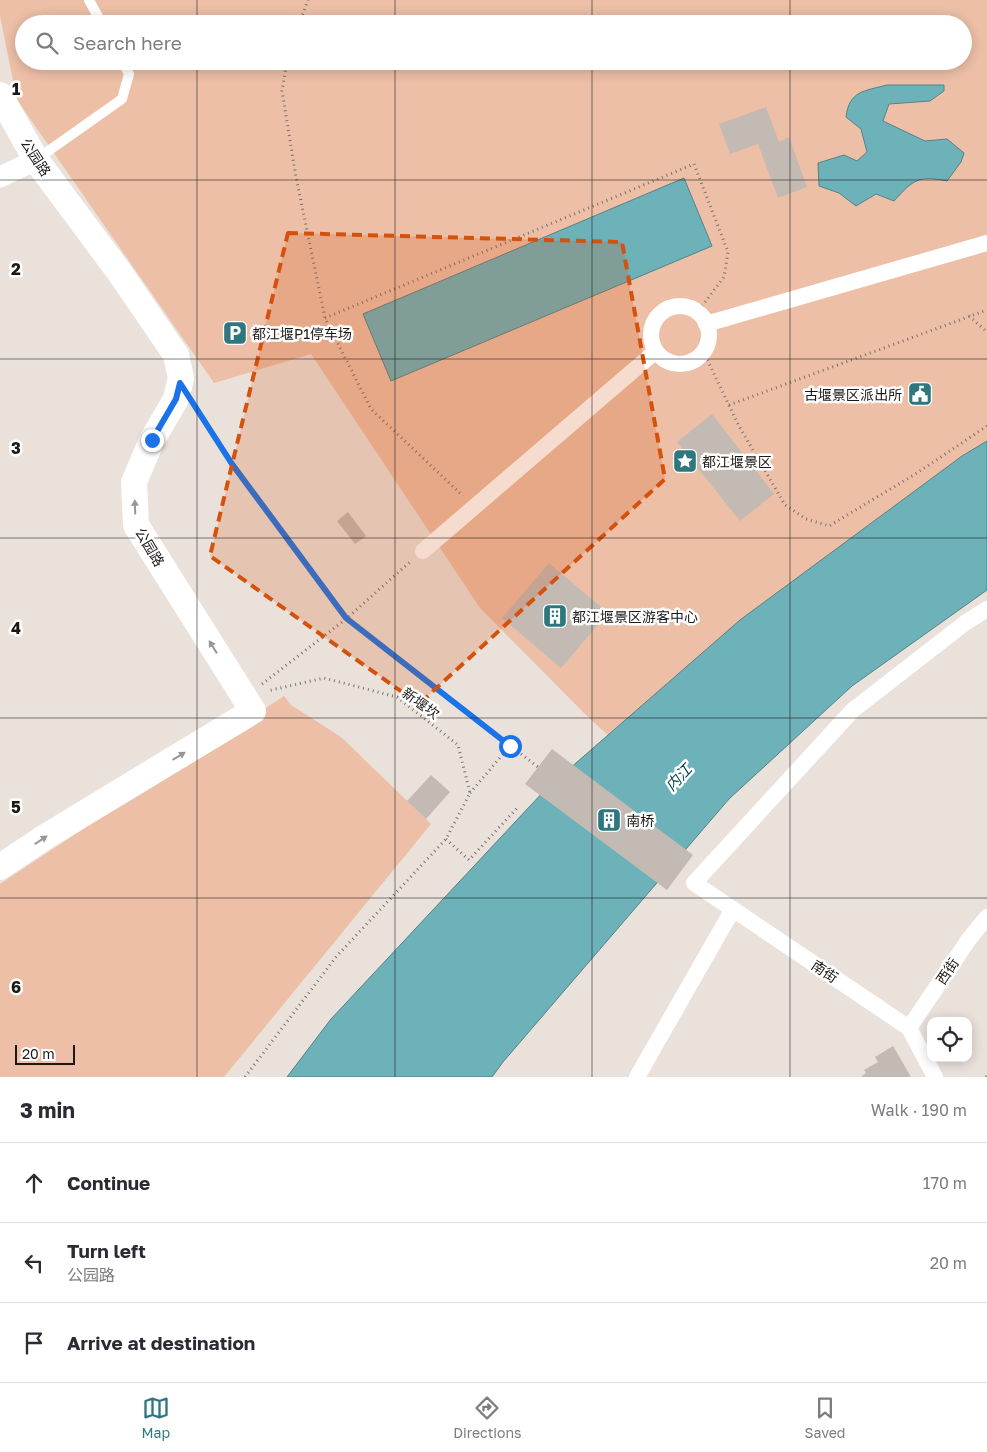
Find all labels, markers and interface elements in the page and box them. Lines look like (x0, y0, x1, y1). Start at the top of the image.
search box (15, 15, 972, 70)
icon: search (33, 29, 61, 57)
text: Search here (73, 31, 182, 54)
text: 1 (12, 79, 20, 99)
street label: 公园路 (17, 135, 55, 179)
text: 2 (11, 259, 21, 279)
parking icon: 都江堰P1停车场 (222, 320, 248, 346)
place label: 都江堰P1停车场 (252, 325, 352, 342)
public building icon: 古堰景区派出所 (907, 381, 933, 407)
place label: 古堰景区派出所 (804, 386, 902, 403)
route end (141, 429, 164, 452)
text: 3 (11, 438, 21, 458)
place icon: 都江堰景区 (672, 448, 698, 474)
place label: 都江堰景区 (702, 453, 772, 470)
one-way arrow (131, 498, 139, 514)
street label: 公园路 (132, 525, 168, 569)
building icon: 都江堰景区游客中心 (542, 603, 568, 629)
place label: 都江堰景区游客中心 (572, 608, 698, 625)
text: 4 (11, 618, 21, 638)
one-way arrow (208, 640, 218, 653)
street label: 新堰坎 (399, 684, 443, 722)
route start (499, 735, 522, 758)
one-way arrow (173, 751, 186, 760)
water label: 内江 (661, 759, 696, 794)
text: 5 (11, 797, 21, 817)
building icon: 南桥 (596, 807, 622, 833)
place label: 南桥 (626, 812, 654, 829)
one-way arrow (34, 836, 47, 845)
street label: 西街 (932, 955, 962, 987)
street label: 南街 (809, 956, 841, 986)
text: 6 (11, 977, 21, 997)
map controls (927, 1017, 972, 1062)
button: locate (927, 1017, 972, 1062)
scale bar (15, 1042, 75, 1065)
text: 20 m (22, 1045, 55, 1062)
text: 3 min (20, 1097, 75, 1123)
text: Walk · 190 m (871, 1100, 967, 1120)
icon: ahead (20, 1169, 48, 1197)
text: Continue (67, 1171, 150, 1194)
text: 170 m (923, 1173, 967, 1193)
text: Turn left (67, 1239, 146, 1262)
icon: left (20, 1249, 48, 1277)
text: 20 m (930, 1253, 967, 1273)
text: 公园路 (67, 1265, 115, 1285)
icon: arrive (20, 1329, 48, 1357)
text: Arrive at destination (67, 1331, 255, 1354)
tab: Map (142, 1394, 170, 1441)
tab: Directions (453, 1394, 522, 1441)
tab: Saved (805, 1394, 845, 1441)

